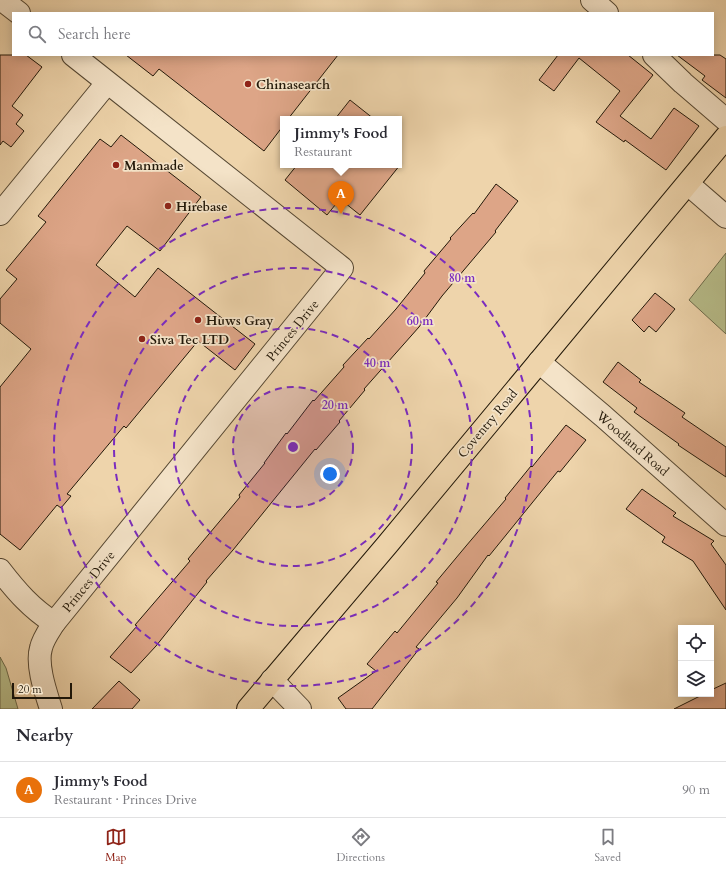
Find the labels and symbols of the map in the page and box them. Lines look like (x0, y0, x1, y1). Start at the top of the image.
place label: Chinasearch (256, 76, 330, 94)
marker: Chinasearch (243, 79, 253, 89)
place label: Manmade (124, 157, 184, 175)
marker: Manmade (111, 160, 121, 170)
pin: A (328, 181, 354, 214)
place label: Hirebase (176, 198, 228, 216)
marker: Hirebase (163, 201, 173, 211)
text: 80 m (449, 270, 476, 286)
street label: Princes Drive (262, 296, 323, 365)
place label: Huws Gray (206, 312, 274, 330)
text: 60 m (407, 313, 434, 329)
marker: Huws Gray (193, 315, 203, 325)
place label: Siva Tec LTD (150, 331, 229, 349)
marker: Siva Tec LTD (137, 334, 147, 344)
text: 40 m (364, 355, 391, 371)
street label: Coventry Road (454, 385, 522, 462)
text: 20 m (322, 397, 349, 413)
street label: Woodland Road (591, 407, 673, 480)
centre of rings (286, 440, 300, 454)
your location (320, 464, 340, 484)
street label: Princes Drive (58, 547, 119, 616)
scale bar (12, 681, 72, 700)

